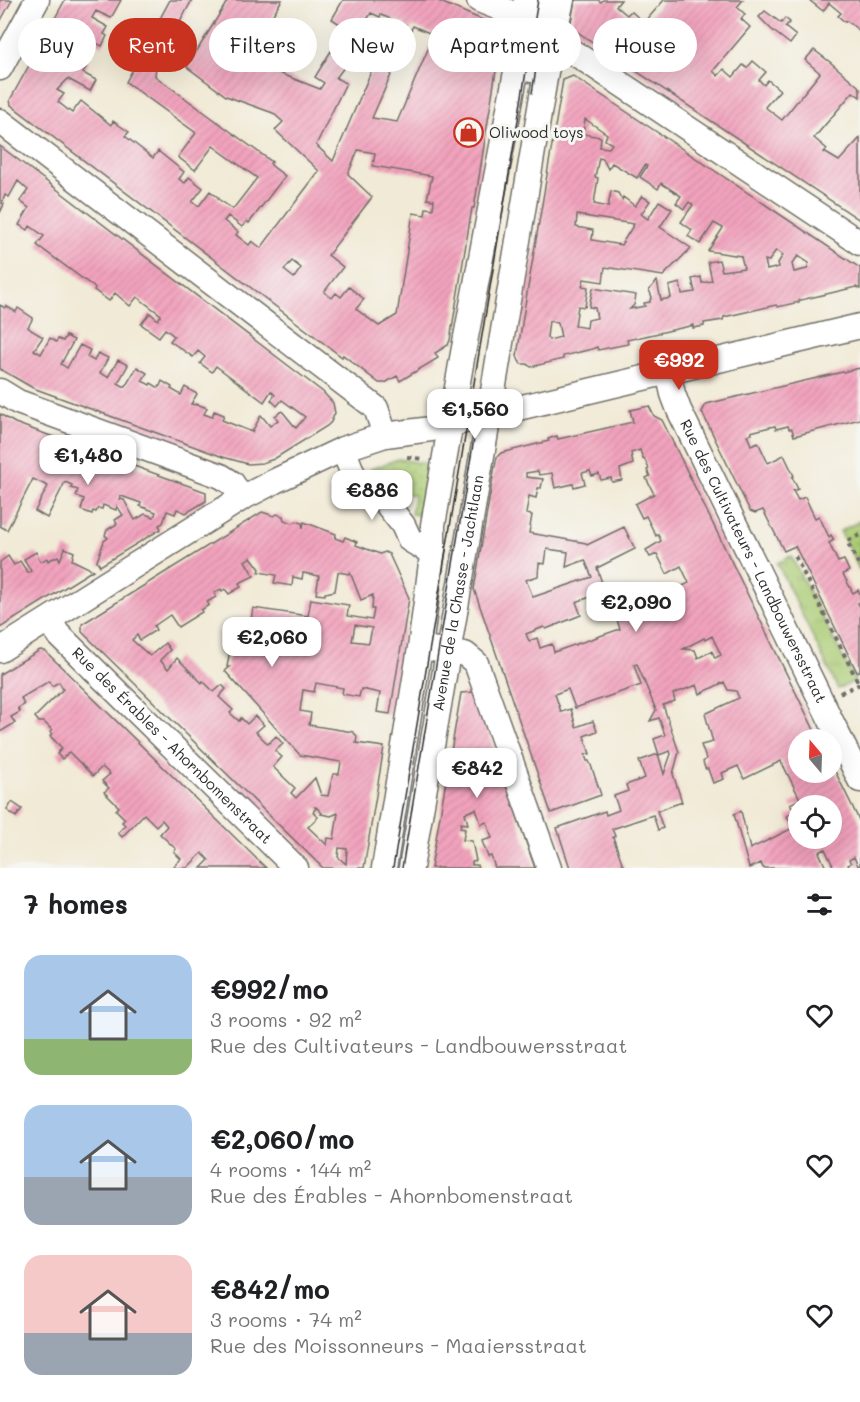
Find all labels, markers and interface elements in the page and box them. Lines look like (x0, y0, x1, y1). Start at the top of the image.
chip: Buy (18, 18, 96, 72)
chip: Rent (108, 18, 197, 72)
chip: Filters (209, 18, 317, 72)
chip: New (329, 18, 416, 72)
chip: Apartment (428, 18, 581, 72)
chip: House (593, 18, 697, 72)
shop icon: Oliwood toys (452, 117, 484, 149)
place label: Oliwood toys (489, 122, 584, 142)
pin: €992 (643, 340, 715, 391)
text: €992 (653, 346, 705, 372)
pin: €1,560 (426, 389, 524, 440)
text: €1,560 (441, 395, 509, 421)
street label: Rue des Cultivateurs - Landbouwersstraat (676, 416, 832, 706)
pin: €1,480 (39, 435, 137, 486)
text: €1,480 (53, 441, 123, 467)
pin: €886 (336, 470, 408, 521)
street label: Avenue de la Chasse - Jachtlaan (427, 473, 487, 712)
text: €886 (345, 476, 399, 502)
pin: €2,090 (587, 582, 685, 633)
text: €2,090 (600, 588, 672, 614)
pin: €2,060 (223, 617, 321, 668)
text: €2,060 (236, 623, 308, 649)
street label: Rue des Érables - Ahornbomenstraat (68, 642, 277, 848)
north arrow (788, 729, 842, 783)
map controls (788, 729, 842, 849)
pin: €842 (441, 748, 513, 799)
text: €842 (451, 754, 503, 780)
button: locate (788, 795, 842, 849)
text: 7 homes (24, 887, 128, 921)
icon: filters (803, 888, 836, 921)
text: €992/mo (210, 972, 328, 1006)
icon: home (72, 979, 144, 1051)
icon: heart (803, 999, 836, 1032)
text: 3 rooms · 92 m² (210, 1006, 362, 1032)
text: Rue des Cultivateurs - Landbouwersstraat (210, 1032, 627, 1058)
text: €2,060/mo (210, 1122, 354, 1156)
icon: home (72, 1129, 144, 1201)
icon: heart (803, 1149, 836, 1182)
text: 4 rooms · 144 m² (210, 1156, 371, 1182)
text: Rue des Érables - Ahornbomenstraat (210, 1182, 573, 1208)
text: €842/mo (210, 1272, 330, 1306)
icon: home (72, 1279, 144, 1351)
icon: heart (803, 1299, 836, 1332)
text: 3 rooms · 74 m² (210, 1306, 362, 1332)
text: Rue des Moissonneurs - Maaiersstraat (210, 1332, 587, 1358)

